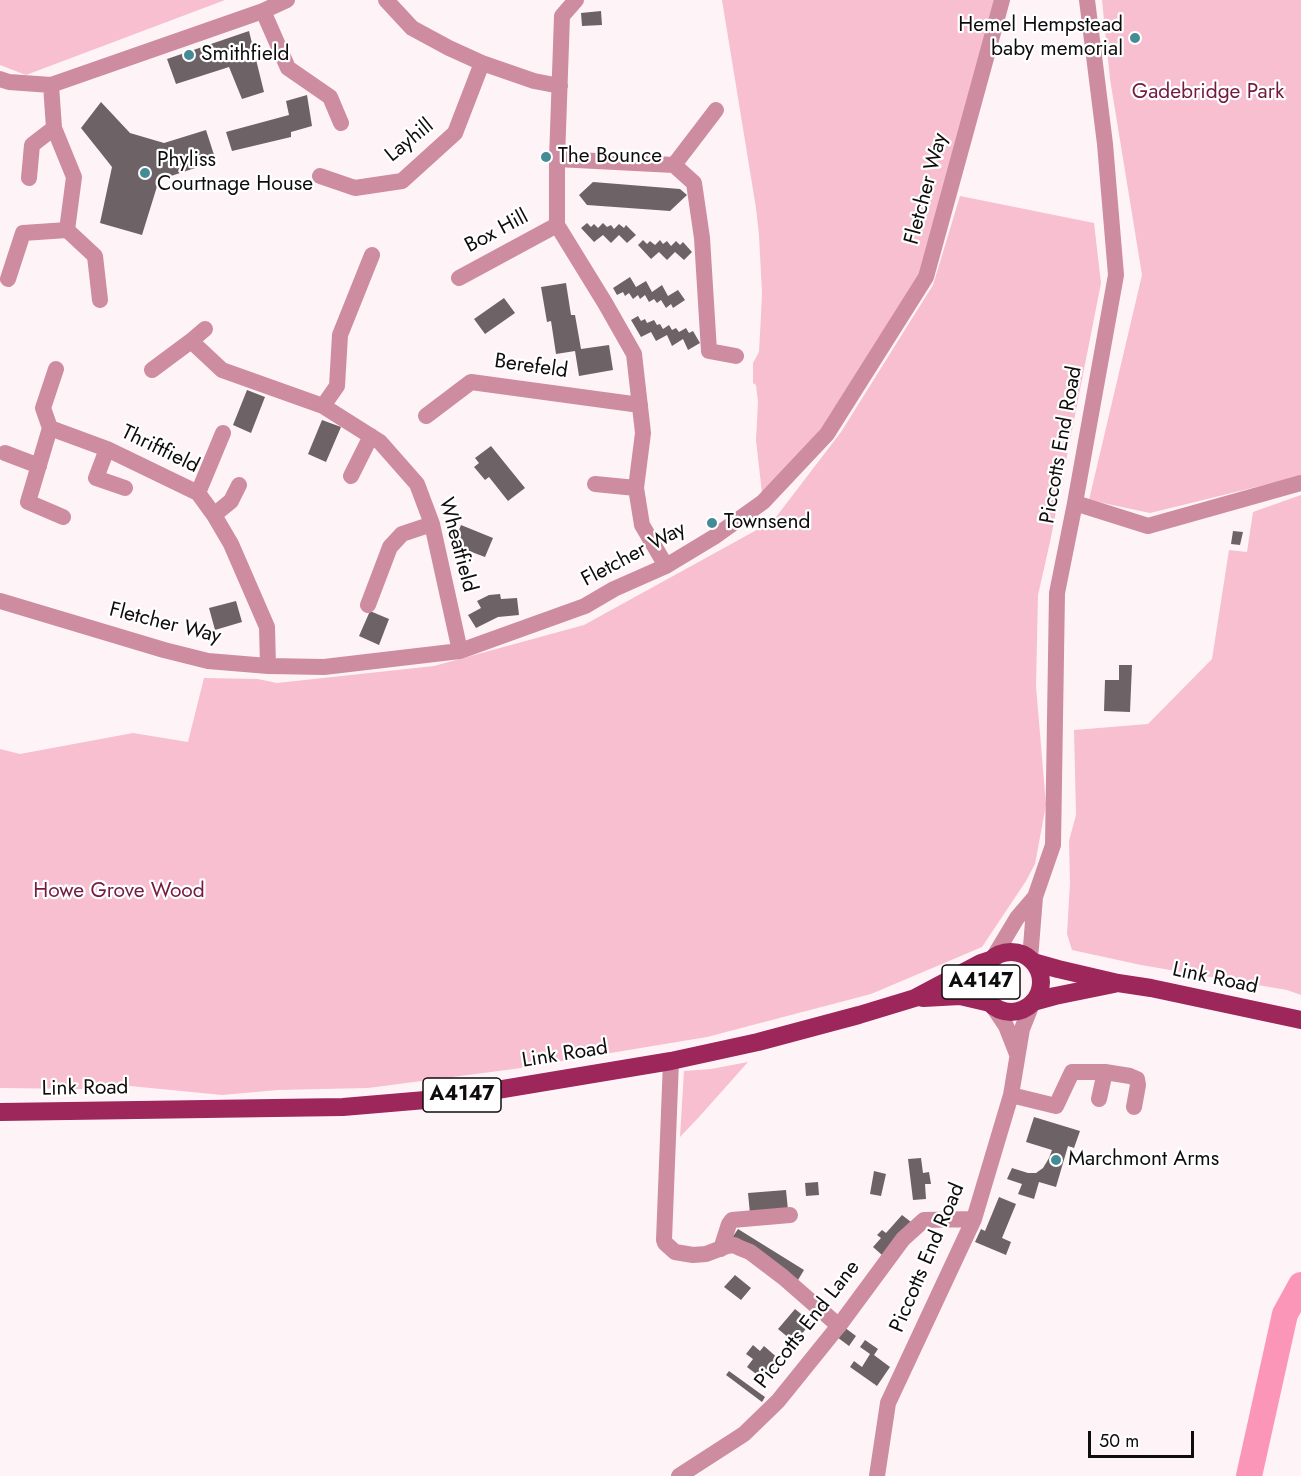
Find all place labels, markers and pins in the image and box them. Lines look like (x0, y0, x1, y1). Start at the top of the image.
place label: Hemel Hempstead baby memorial (958, 13, 1123, 63)
marker: Hemel Hempstead baby memorial (1128, 31, 1142, 45)
place label: Smithfield (201, 42, 289, 68)
marker: Smithfield (182, 48, 196, 62)
place label: The Bounce (558, 144, 662, 170)
place label: Phyliss Courtnage House (157, 148, 313, 198)
marker: The Bounce (539, 150, 553, 164)
marker: Phyliss Courtnage House (138, 166, 152, 180)
place label: Townsend (724, 510, 810, 536)
marker: Townsend (705, 516, 719, 530)
place label: Marchmont Arms (1068, 1147, 1219, 1173)
marker: Marchmont Arms (1049, 1153, 1063, 1167)

